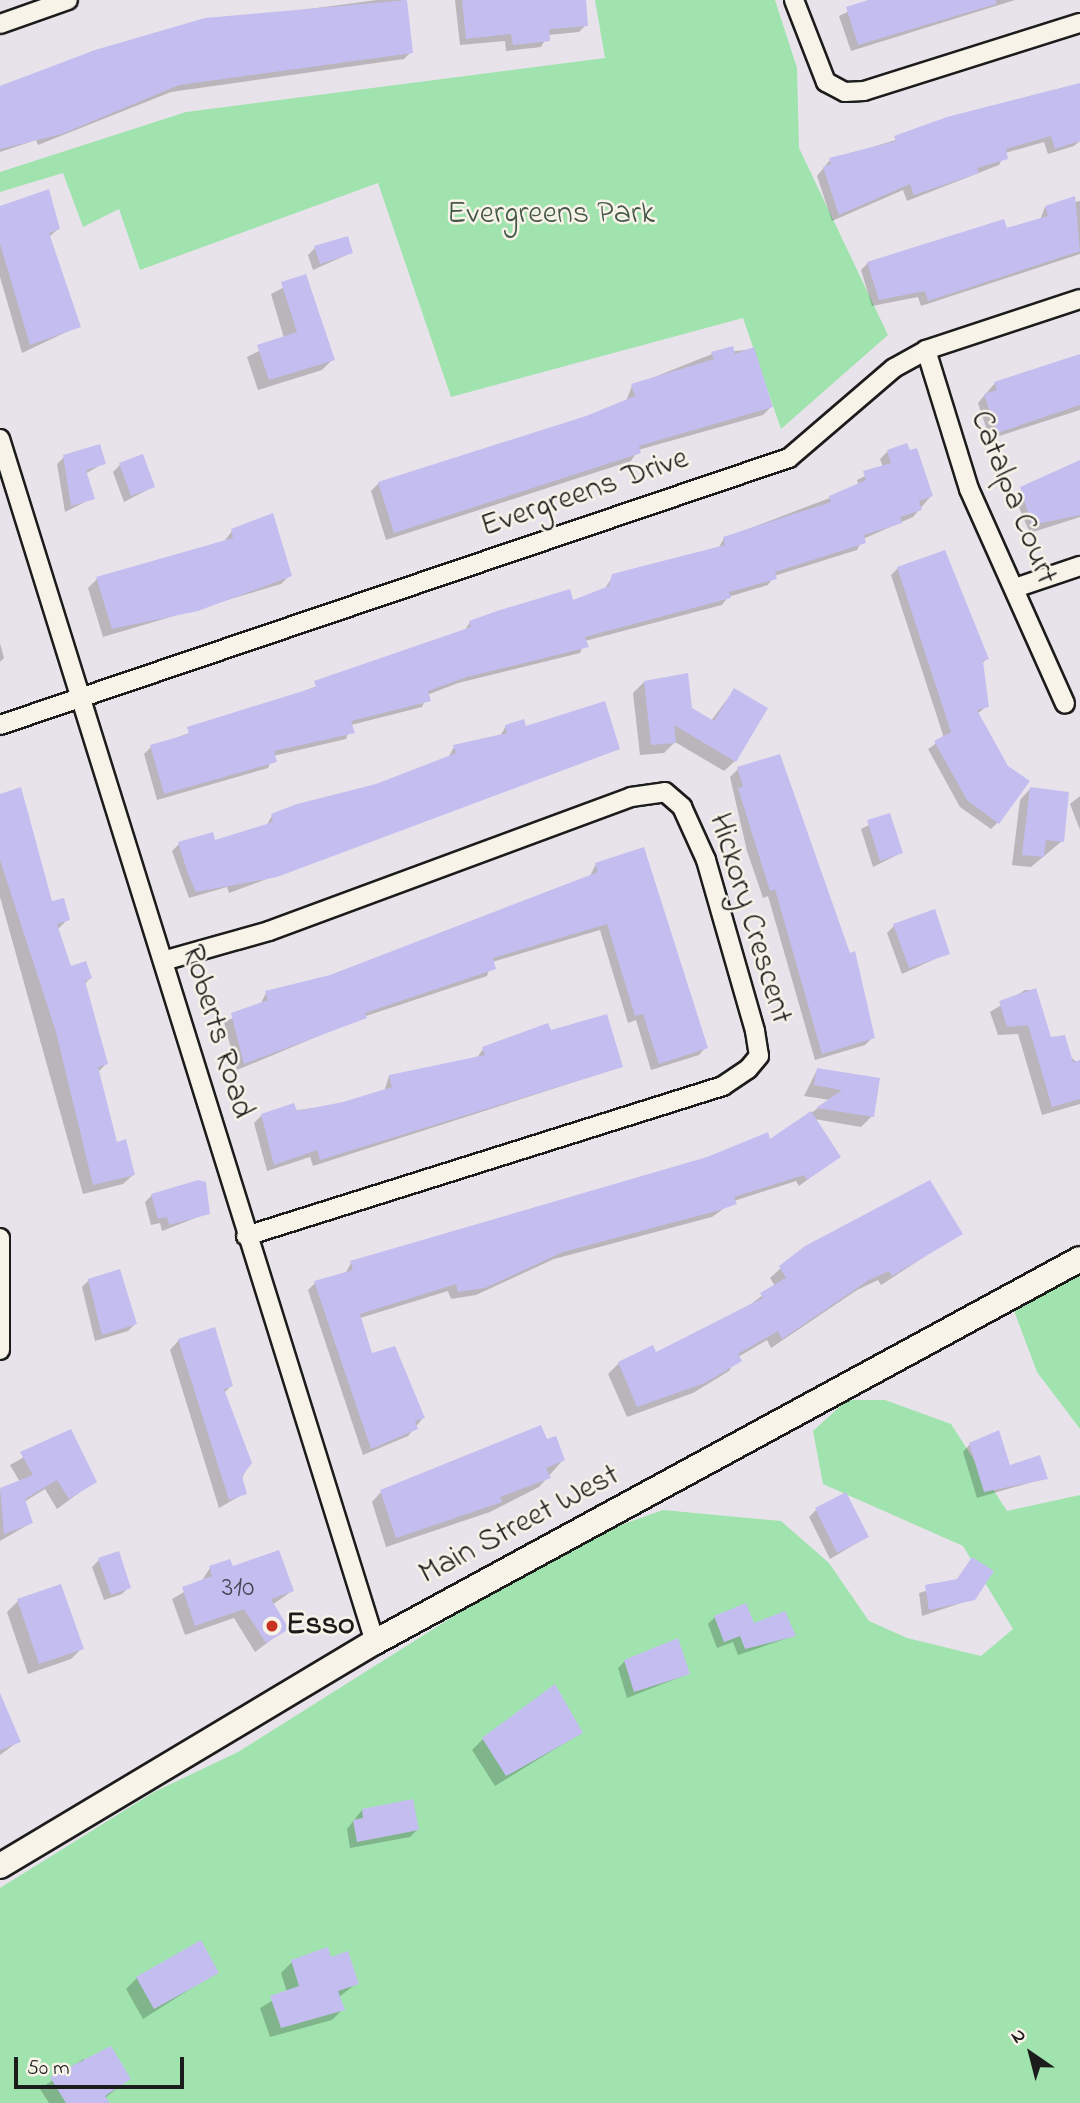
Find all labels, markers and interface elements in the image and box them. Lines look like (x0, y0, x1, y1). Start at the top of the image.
park label: Evergreens Park (447, 196, 655, 234)
street label: Catalpa Court (960, 405, 1064, 591)
street label: Evergreens Drive (476, 441, 694, 547)
street label: Hickory Crescent (699, 809, 799, 1029)
street label: Roberts Road (171, 941, 261, 1123)
street label: Main Street West (413, 1457, 627, 1595)
house number: 310 (222, 1572, 254, 1606)
place label: Esso (286, 1607, 355, 1645)
marker: Esso (264, 1618, 280, 1634)
north arrow (996, 2019, 1066, 2089)
text: N (1006, 2022, 1032, 2051)
scale bar (18, 2044, 187, 2088)
text: 50 m (27, 2054, 70, 2084)

